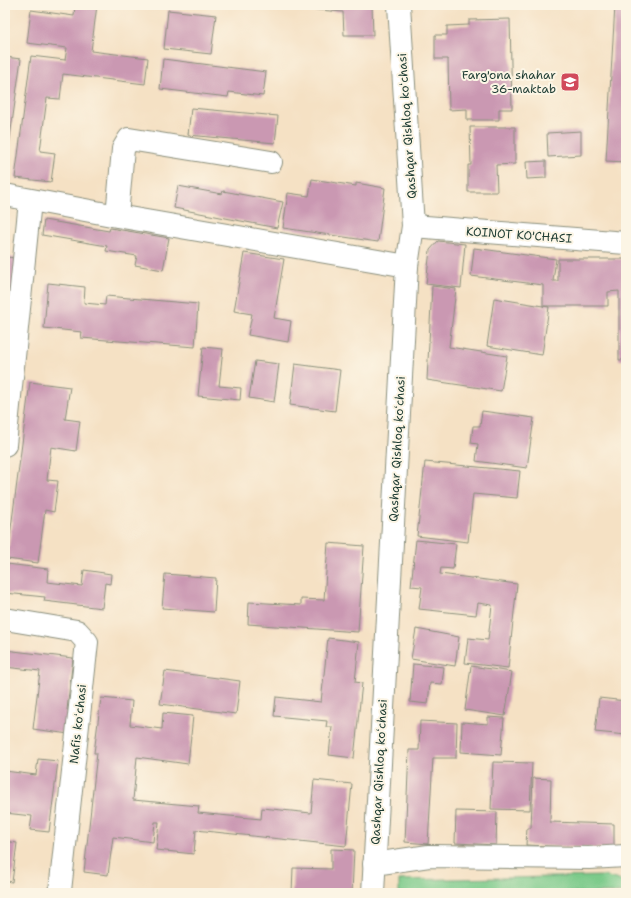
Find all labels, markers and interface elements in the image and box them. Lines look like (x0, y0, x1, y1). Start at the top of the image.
street label: Qashqar Qishloq koʻchasi (394, 53, 420, 199)
place label: Farg'ona shahar 36-maktab (462, 67, 556, 97)
school or university icon: Farg'ona shahar 36-maktab (559, 71, 581, 93)
street label: KOINOT KO'CHASI (465, 223, 573, 247)
street label: Qashqar Qishloq koʻchasi (385, 376, 409, 522)
street label: Nafis koʻchasi (66, 683, 90, 765)
street label: Qashqar Qishloq koʻchasi (367, 699, 391, 845)

